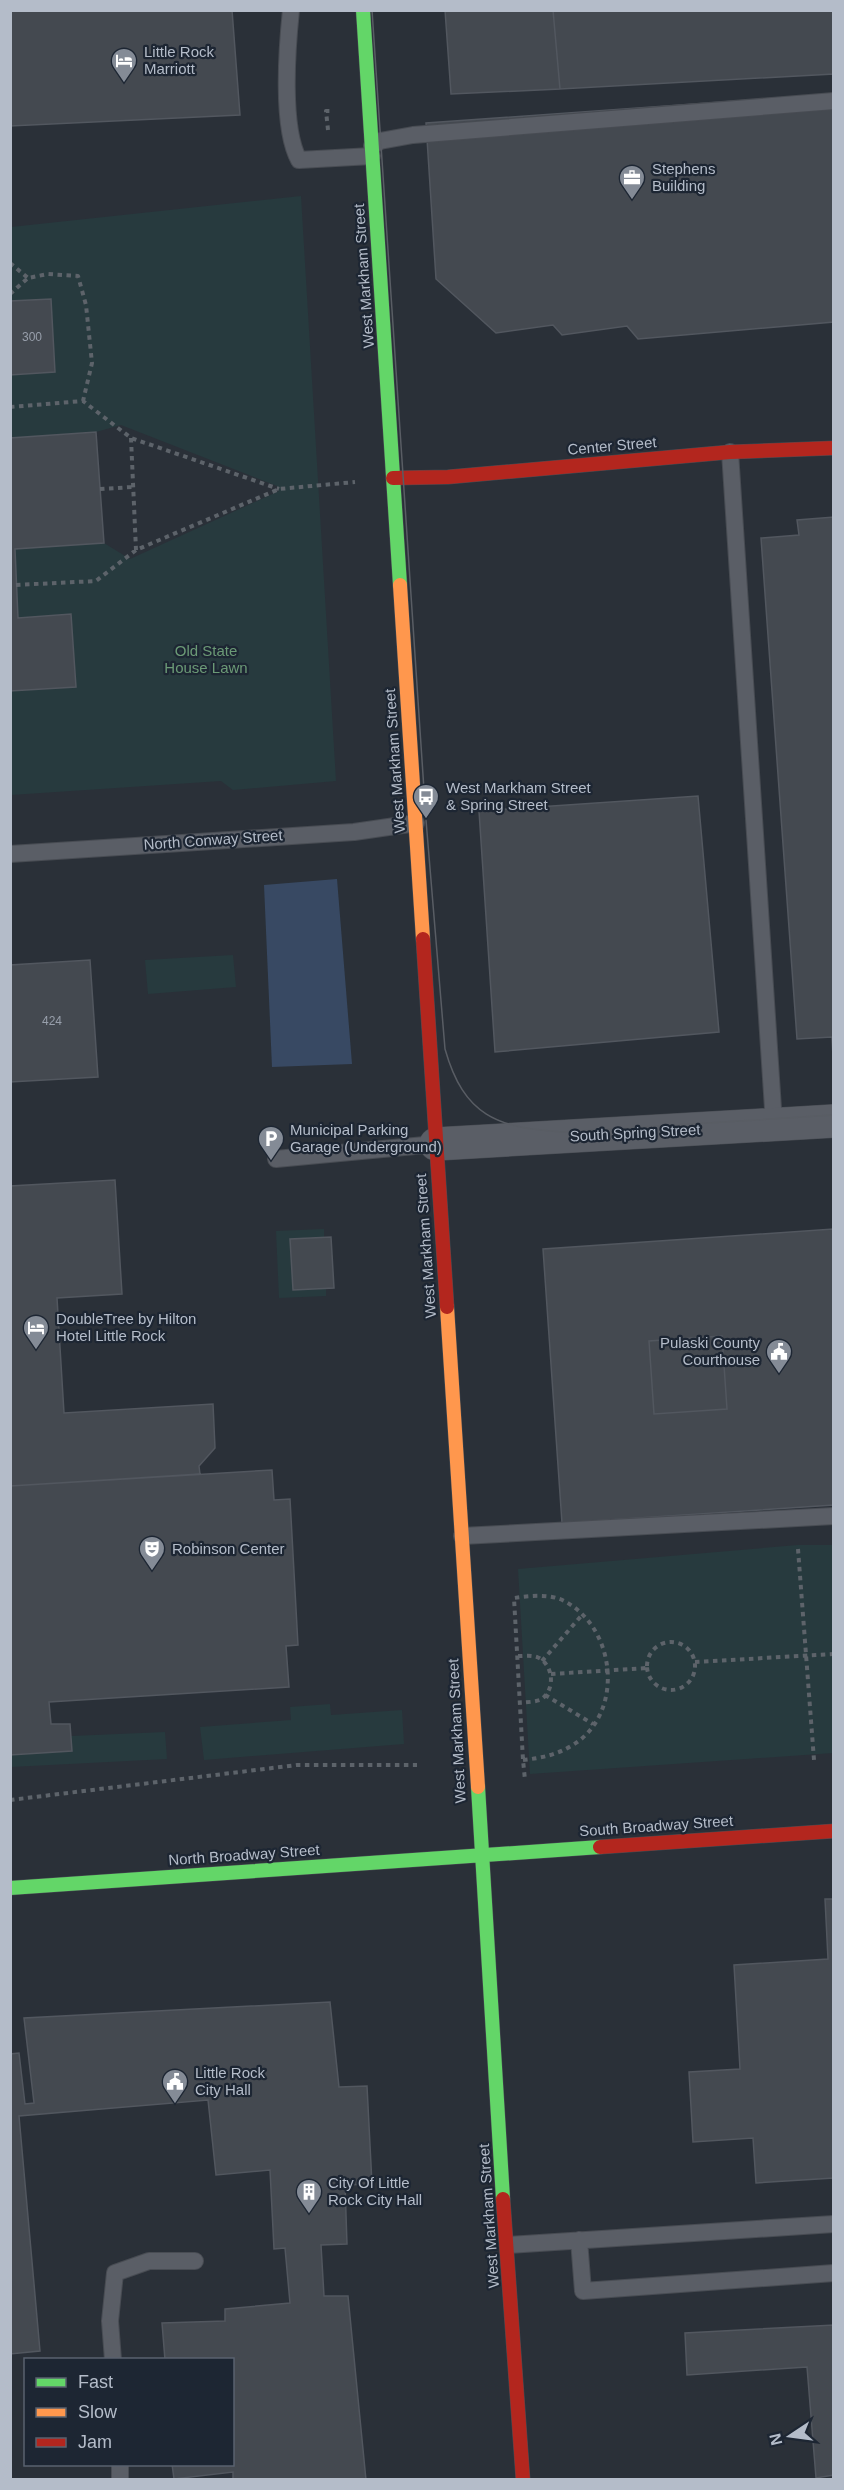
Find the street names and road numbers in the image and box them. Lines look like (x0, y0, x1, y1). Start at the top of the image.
street label: West Markham Street (350, 202, 377, 349)
street label: Center Street (567, 433, 658, 458)
street label: West Markham Street (381, 687, 408, 834)
street label: North Conway Street (143, 826, 284, 853)
street label: South Spring Street (569, 1121, 702, 1144)
street label: West Markham Street (412, 1172, 439, 1319)
street label: West Markham Street (444, 1657, 469, 1804)
street label: South Broadway Street (578, 1812, 734, 1839)
street label: North Broadway Street (168, 1841, 321, 1868)
street label: West Markham Street (475, 2142, 502, 2289)

